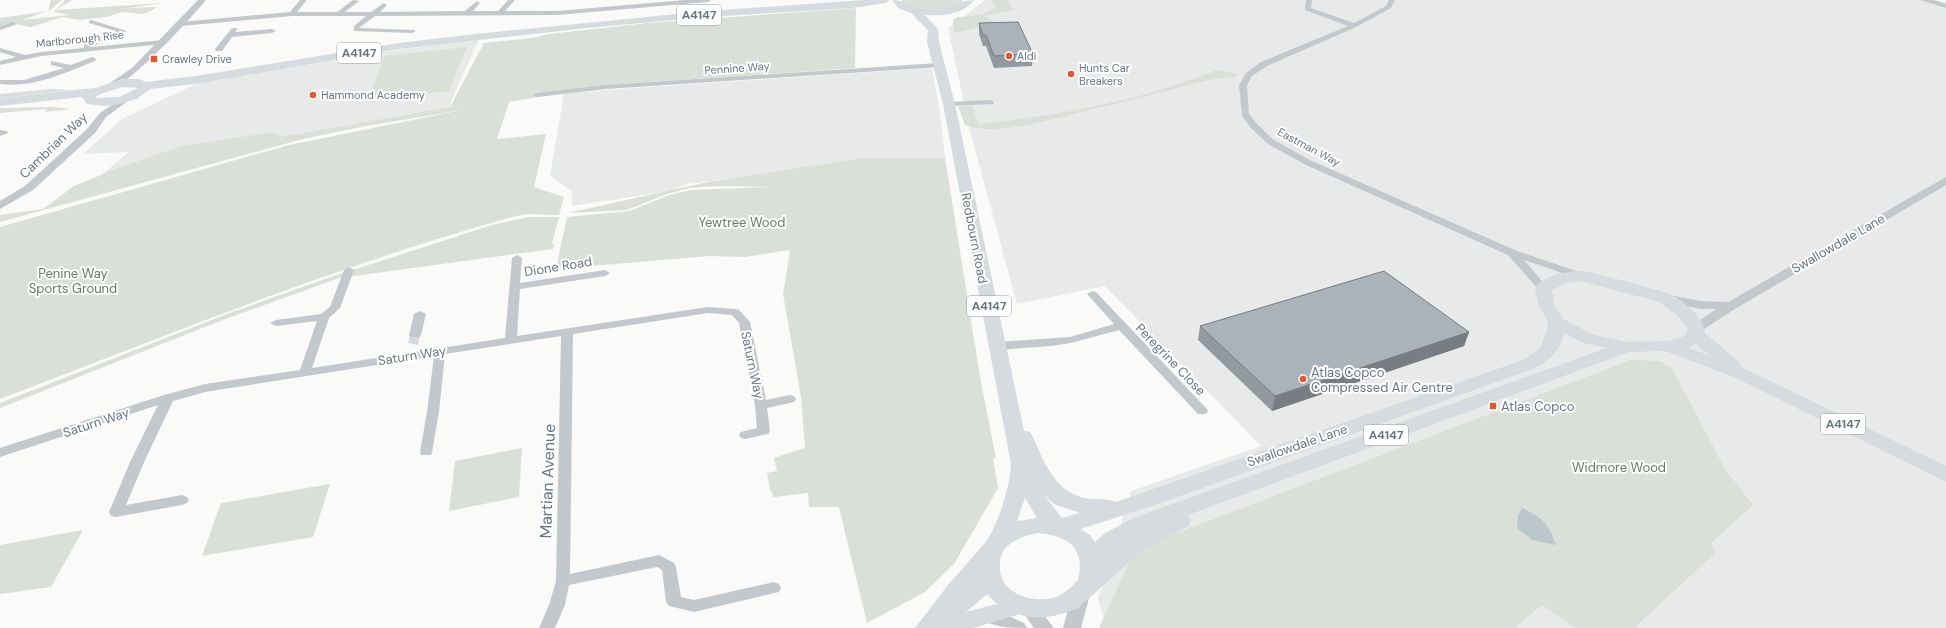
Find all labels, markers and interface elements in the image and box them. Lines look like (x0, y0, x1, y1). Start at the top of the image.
road number: A4147 (677, 5, 721, 25)
street label: Marlborough Rise (35, 27, 125, 51)
road number: A4147 (337, 43, 381, 63)
place label: Aldi (1017, 49, 1036, 63)
marker: Aldi (1004, 51, 1014, 61)
place label: Crawley Drive (162, 52, 232, 66)
marker: Crawley Drive (149, 54, 159, 64)
street label: Pennine Way (704, 59, 770, 77)
place label: Hunts Car Breakers (1079, 61, 1130, 88)
marker: Hunts Car Breakers (1066, 69, 1076, 79)
place label: Hammond Academy (321, 88, 425, 102)
marker: Hammond Academy (308, 90, 318, 100)
street label: Cambrian Way (16, 109, 91, 182)
street label: Eastman Way (1275, 125, 1343, 169)
street label: Redbourn Road (957, 191, 992, 285)
street label: Swallowdale Lane (1789, 210, 1888, 277)
park label: Yewtree Wood (699, 214, 785, 231)
street label: Dione Road (523, 253, 593, 280)
park label: Penine Way Sports Ground (29, 265, 117, 297)
road number: A4147 (967, 296, 1011, 316)
street label: Peregrine Close (1132, 320, 1209, 399)
street label: Saturn Way (737, 330, 768, 401)
street label: Saturn Way (377, 342, 447, 369)
place label: Atlas Copco Compressed Air Centre (1311, 364, 1453, 396)
marker: Atlas Copco Compressed Air Centre (1298, 374, 1308, 384)
place label: Atlas Copco (1501, 398, 1575, 415)
marker: Atlas Copco (1488, 401, 1498, 411)
street label: Saturn Way (61, 404, 131, 441)
road number: A4147 (1821, 414, 1865, 434)
street label: Swallowdale Lane (1245, 420, 1350, 471)
street label: Martian Avenue (535, 423, 560, 539)
road number: A4147 (1364, 425, 1408, 445)
park label: Widmore Wood (1572, 459, 1666, 476)

